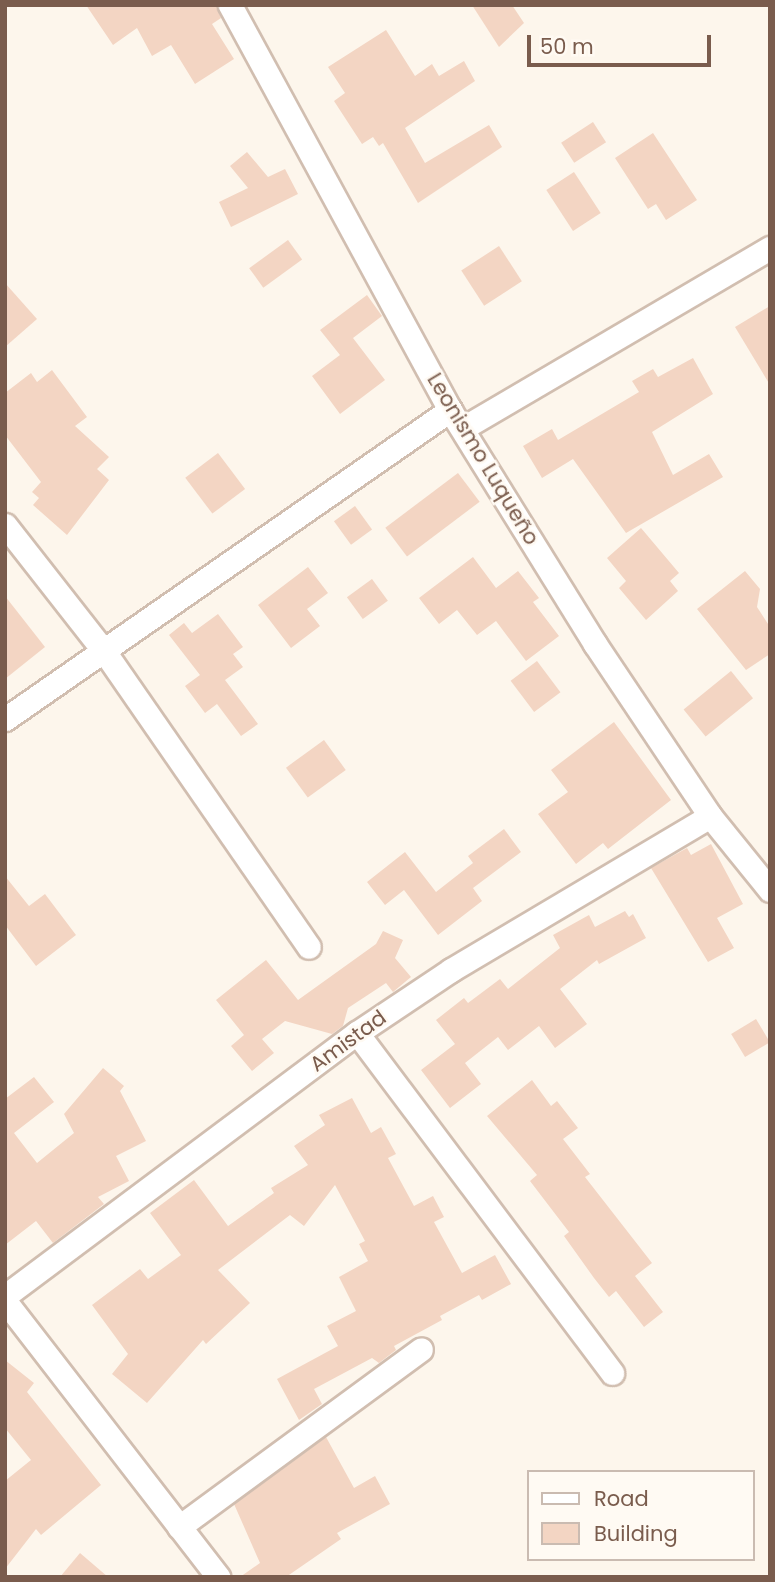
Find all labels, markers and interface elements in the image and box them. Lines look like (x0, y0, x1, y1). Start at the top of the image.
scale bar (530, 21, 714, 65)
text: 50 m (540, 32, 594, 61)
street label: Leonismo Luqueño (422, 369, 544, 549)
street label: Amistad (305, 1005, 391, 1077)
legend (526, 1470, 754, 1561)
text: Road (594, 1484, 649, 1513)
text: Building (594, 1519, 678, 1548)

